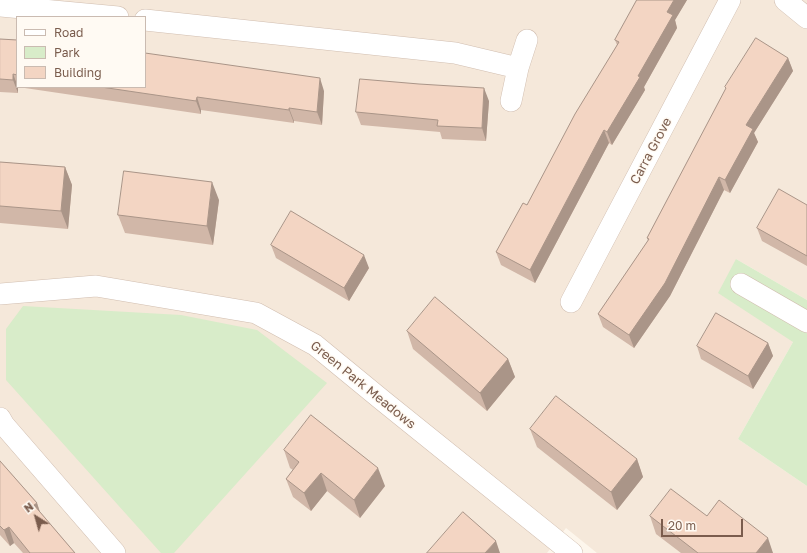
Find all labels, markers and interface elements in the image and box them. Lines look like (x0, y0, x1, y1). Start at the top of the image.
legend (16, 16, 146, 88)
text: Road (54, 25, 83, 40)
text: Park (54, 45, 80, 60)
text: Building (54, 65, 102, 80)
street label: Carra Grove (627, 115, 675, 187)
street label: Green Park Meadows (307, 338, 419, 432)
north arrow (16, 497, 56, 537)
text: N (21, 499, 36, 515)
scale bar (663, 511, 745, 537)
text: 20 m (668, 518, 696, 533)

